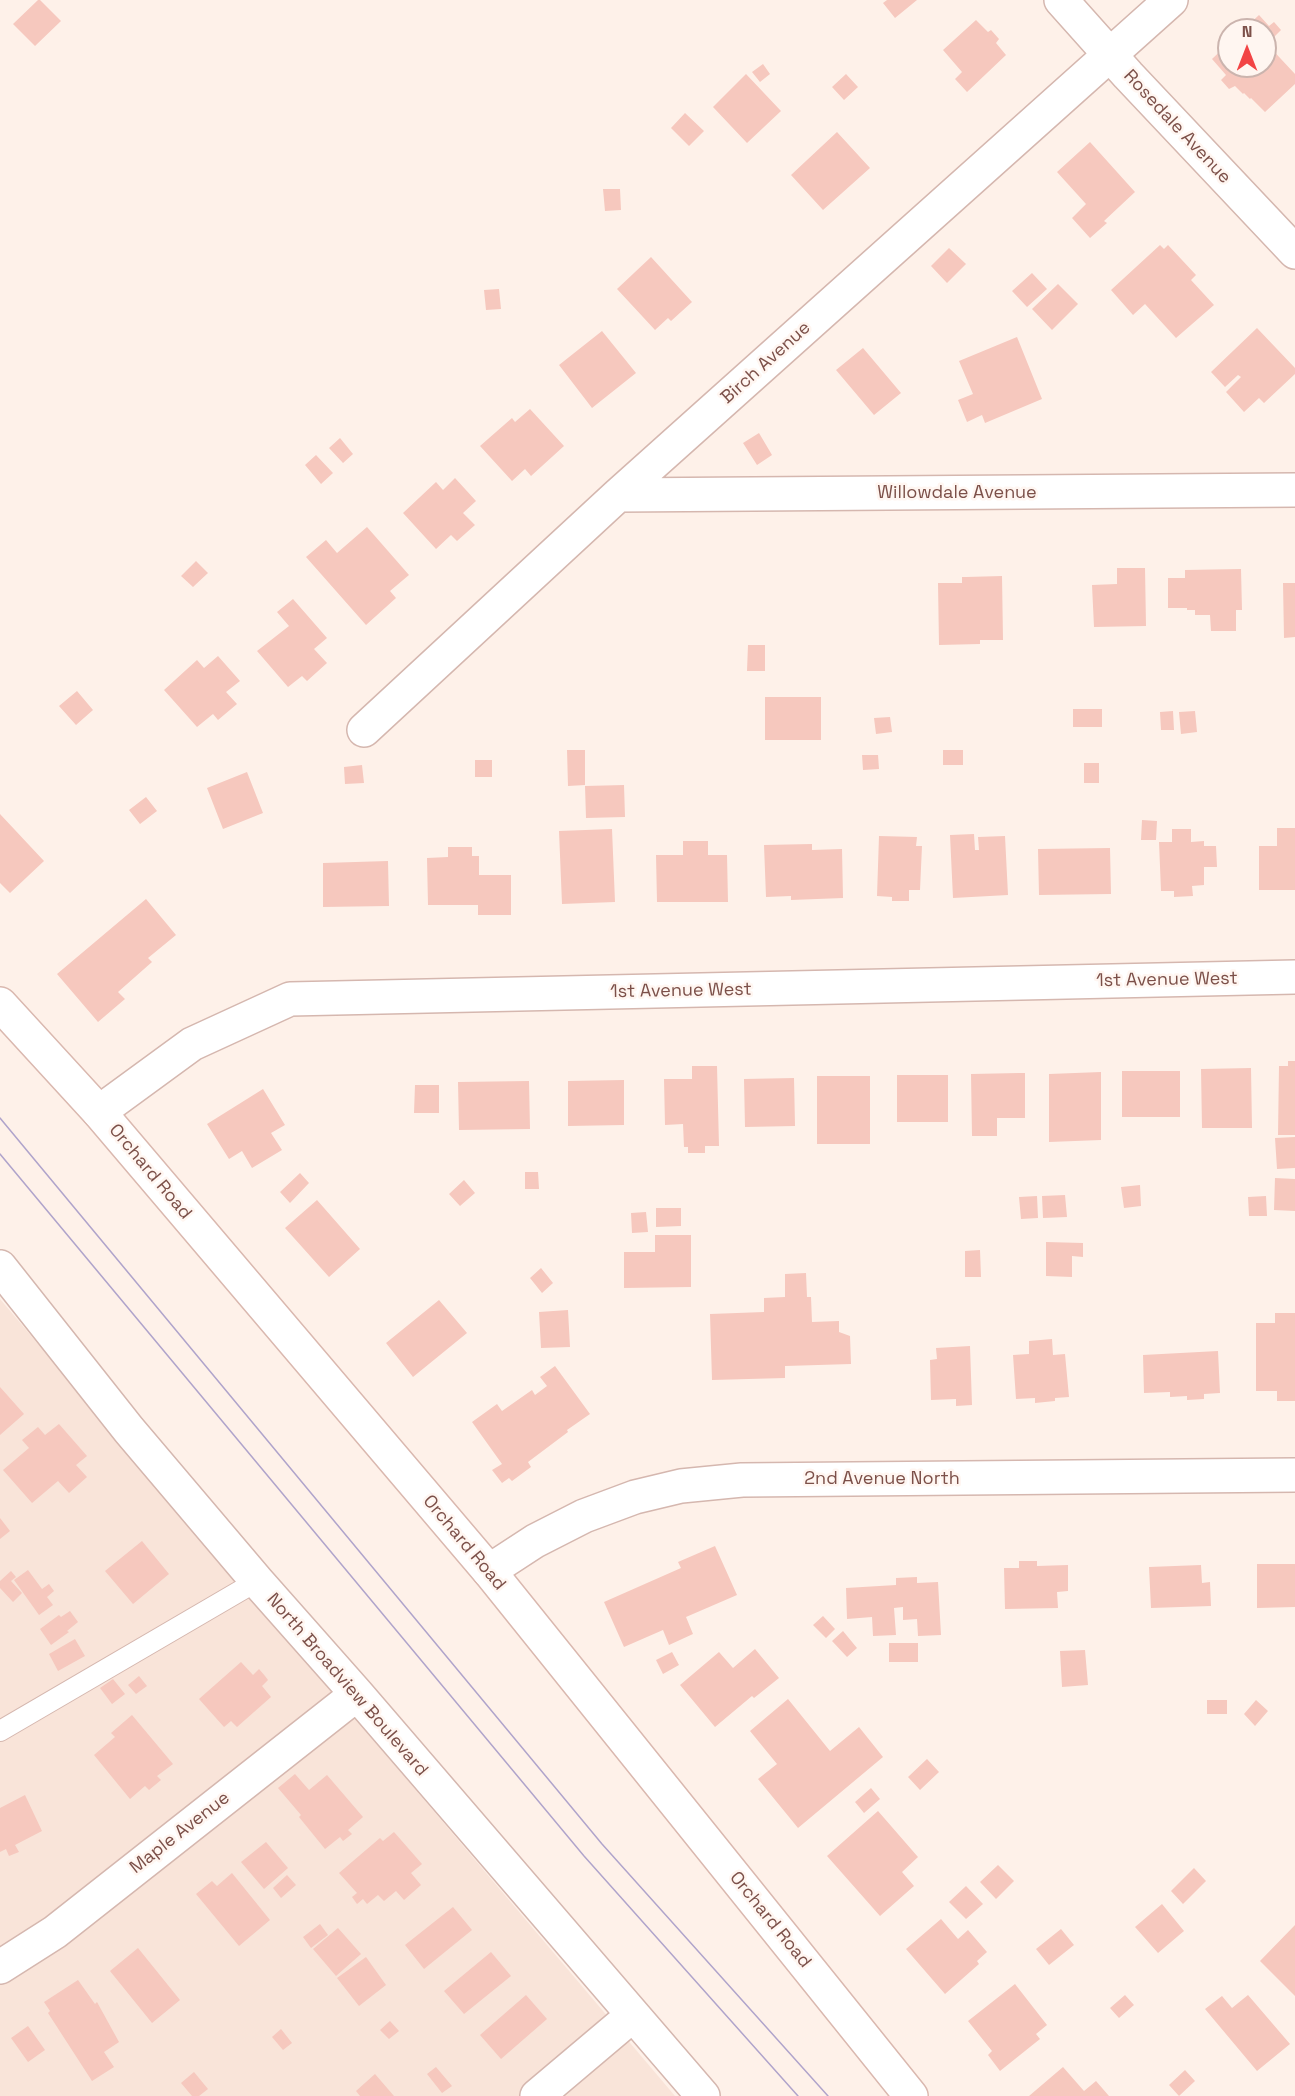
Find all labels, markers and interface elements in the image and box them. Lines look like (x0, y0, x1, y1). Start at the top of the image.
north arrow (1217, 18, 1277, 78)
text: N (1242, 21, 1252, 42)
street label: Rosedale Avenue (1119, 66, 1235, 188)
street label: Birch Avenue (717, 317, 815, 409)
street label: Willowdale Avenue (877, 482, 1037, 504)
street label: 1st Avenue West (1096, 968, 1238, 992)
street label: 1st Avenue West (610, 979, 752, 1003)
street label: Orchard Road (104, 1120, 196, 1224)
street label: 2nd Avenue North (804, 1468, 960, 1490)
street label: Orchard Road (418, 1491, 510, 1595)
street label: North Broadview Boulevard (262, 1589, 432, 1781)
street label: Maple Avenue (126, 1787, 234, 1879)
street label: Orchard Road (725, 1868, 815, 1972)

